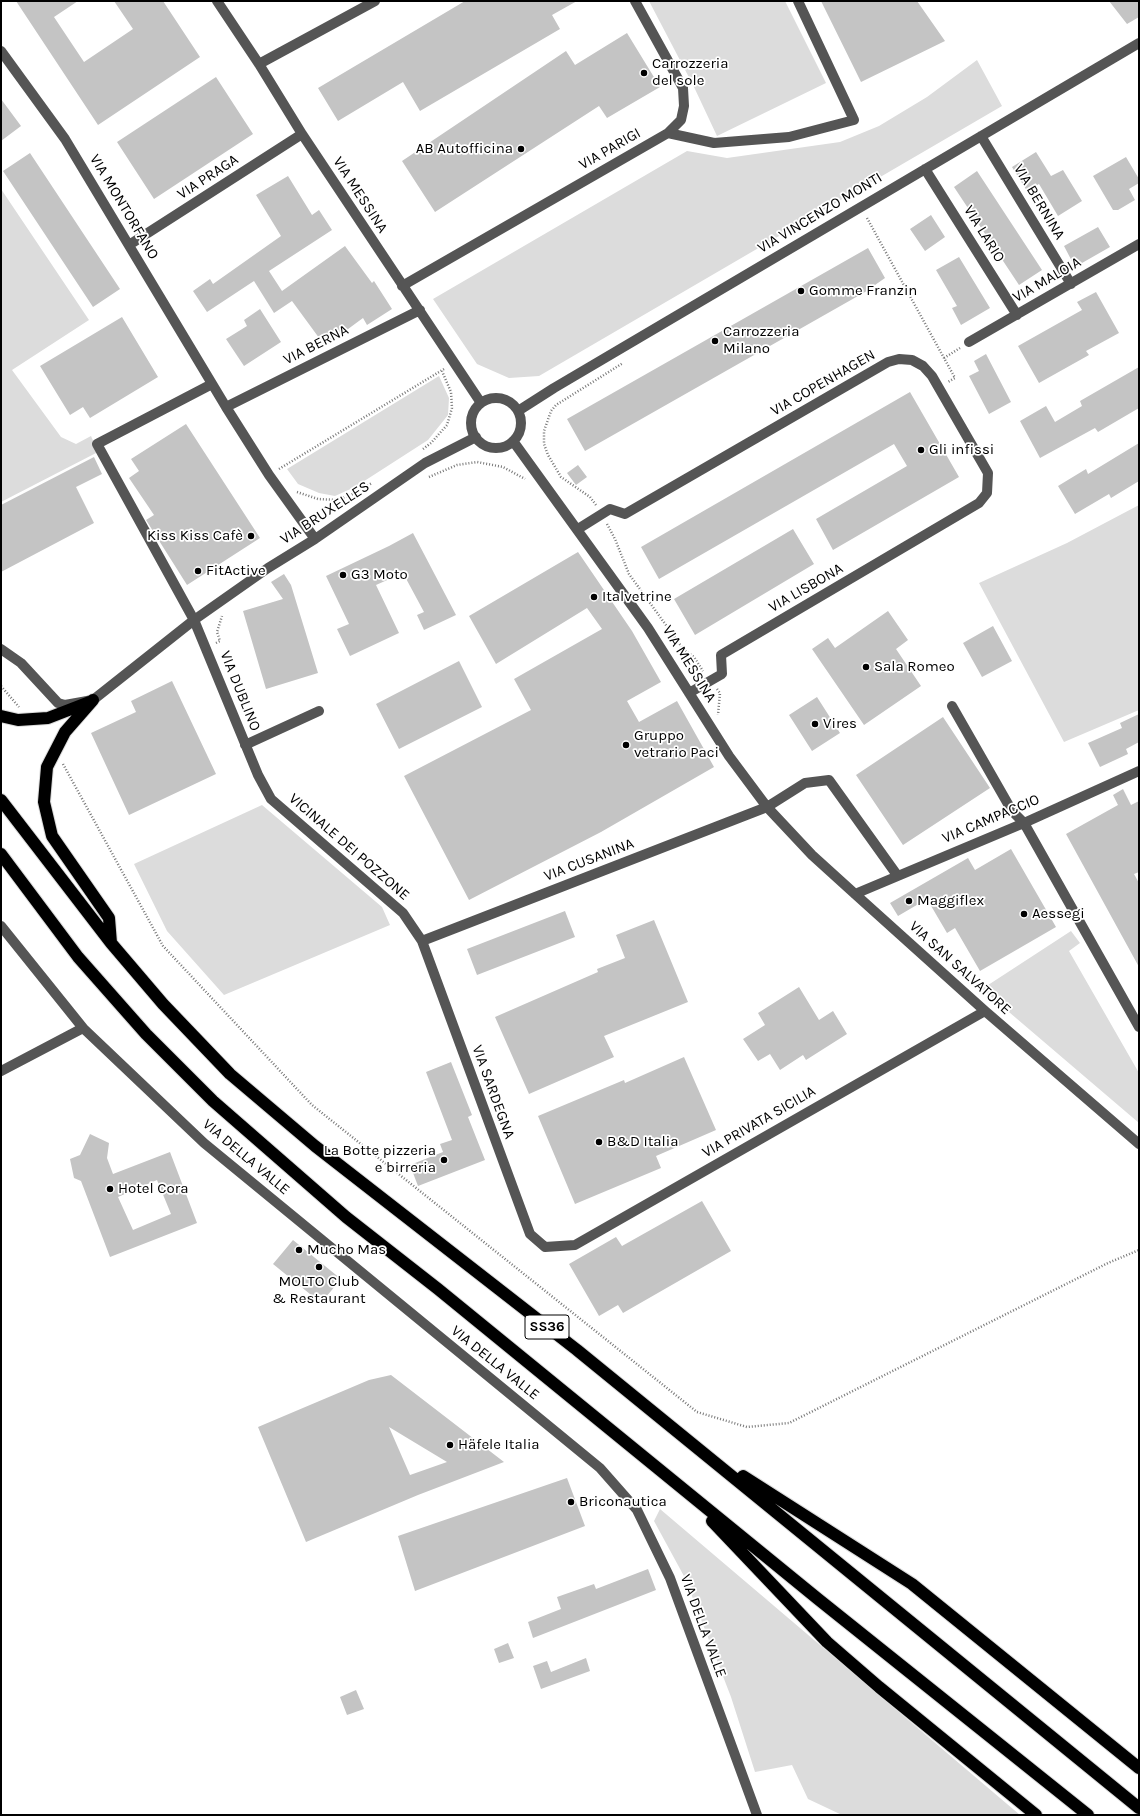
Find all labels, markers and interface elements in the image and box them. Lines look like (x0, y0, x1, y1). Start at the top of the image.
place label: Carrozzeria del sole (652, 55, 729, 90)
marker: Carrozzeria del sole (639, 68, 649, 78)
street label: VIA PARIGI (576, 124, 644, 174)
place label: AB Autofficina (416, 140, 513, 158)
marker: AB Autofficina (516, 144, 526, 154)
street label: VIA MONTORFANO (86, 151, 162, 263)
street label: VIA PRAGA (174, 151, 242, 203)
street label: VIA MESSINA (329, 154, 391, 236)
street label: VIA BERNINA (1009, 161, 1069, 243)
street label: VIA VINCENZO MONTI (754, 169, 886, 257)
street label: VIA LARIO (960, 202, 1008, 266)
street label: VIA MALOIA (1010, 253, 1084, 307)
place label: Gomme Franzin (809, 282, 917, 300)
marker: Gomme Franzin (796, 286, 806, 296)
street label: VIA BERNA (280, 321, 352, 369)
place label: Carrozzeria Milano (723, 323, 800, 358)
marker: Carrozzeria Milano (710, 336, 720, 346)
street label: VIA COPENHAGEN (768, 346, 878, 420)
place label: Gli infissi (929, 441, 994, 459)
marker: Gli infissi (916, 445, 926, 455)
street label: VIA BRUXELLES (277, 477, 373, 549)
place label: Kiss Kiss Cafè (147, 527, 243, 545)
marker: Kiss Kiss Cafè (246, 531, 256, 541)
street label: VIA LISBONA (766, 559, 846, 617)
place label: FitActive (206, 562, 266, 580)
marker: FitActive (193, 566, 203, 576)
place label: G3 Moto (351, 566, 408, 584)
marker: G3 Moto (338, 570, 348, 580)
place label: Italvetrine (602, 588, 672, 606)
marker: Italvetrine (589, 592, 599, 602)
street label: VIA MESSINA (658, 622, 720, 706)
street label: VIA DUBLINO (216, 648, 264, 734)
place label: Sala Romeo (874, 658, 955, 676)
marker: Sala Romeo (861, 662, 871, 672)
place label: Vires (823, 715, 857, 733)
marker: Vires (810, 719, 820, 729)
place label: Gruppo vetrario Paci (634, 727, 719, 762)
marker: Gruppo vetrario Paci (621, 740, 631, 750)
street label: VICINALE DEI POZZONE (285, 790, 413, 904)
street label: VIA CAMPACCIO (940, 790, 1042, 848)
street label: VIA CUSANINA (542, 835, 636, 885)
place label: Maggiflex (917, 892, 984, 910)
marker: Maggiflex (904, 896, 914, 906)
place label: Aessegi (1032, 905, 1085, 923)
marker: Aessegi (1019, 909, 1029, 919)
street label: VIA SAN SALVATORE (905, 917, 1015, 1019)
street label: VIA SARDEGNA (468, 1043, 518, 1141)
street label: VIA PRIVATA SICILIA (699, 1082, 819, 1162)
street label: VIA DELLA VALLE (199, 1115, 293, 1199)
place label: B&D Italia (607, 1133, 679, 1151)
marker: B&D Italia (594, 1137, 604, 1147)
place label: La Botte pizzeria e birreria (324, 1142, 436, 1177)
marker: La Botte pizzeria e birreria (439, 1155, 449, 1165)
place label: Hotel Cora (118, 1180, 188, 1198)
marker: Hotel Cora (105, 1184, 115, 1194)
place label: Mucho Mas (307, 1241, 386, 1259)
marker: Mucho Mas (294, 1245, 304, 1255)
marker: MOLTO Club & Restaurant (314, 1262, 324, 1272)
place label: MOLTO Club & Restaurant (272, 1273, 366, 1308)
road number: SS36 (525, 1315, 569, 1339)
street label: VIA DELLA VALLE (447, 1322, 543, 1404)
place label: Häfele Italia (458, 1436, 540, 1454)
marker: Häfele Italia (445, 1440, 455, 1450)
place label: Briconautica (579, 1493, 667, 1511)
marker: Briconautica (566, 1497, 576, 1507)
street label: VIA DELLA VALLE (676, 1572, 730, 1680)

